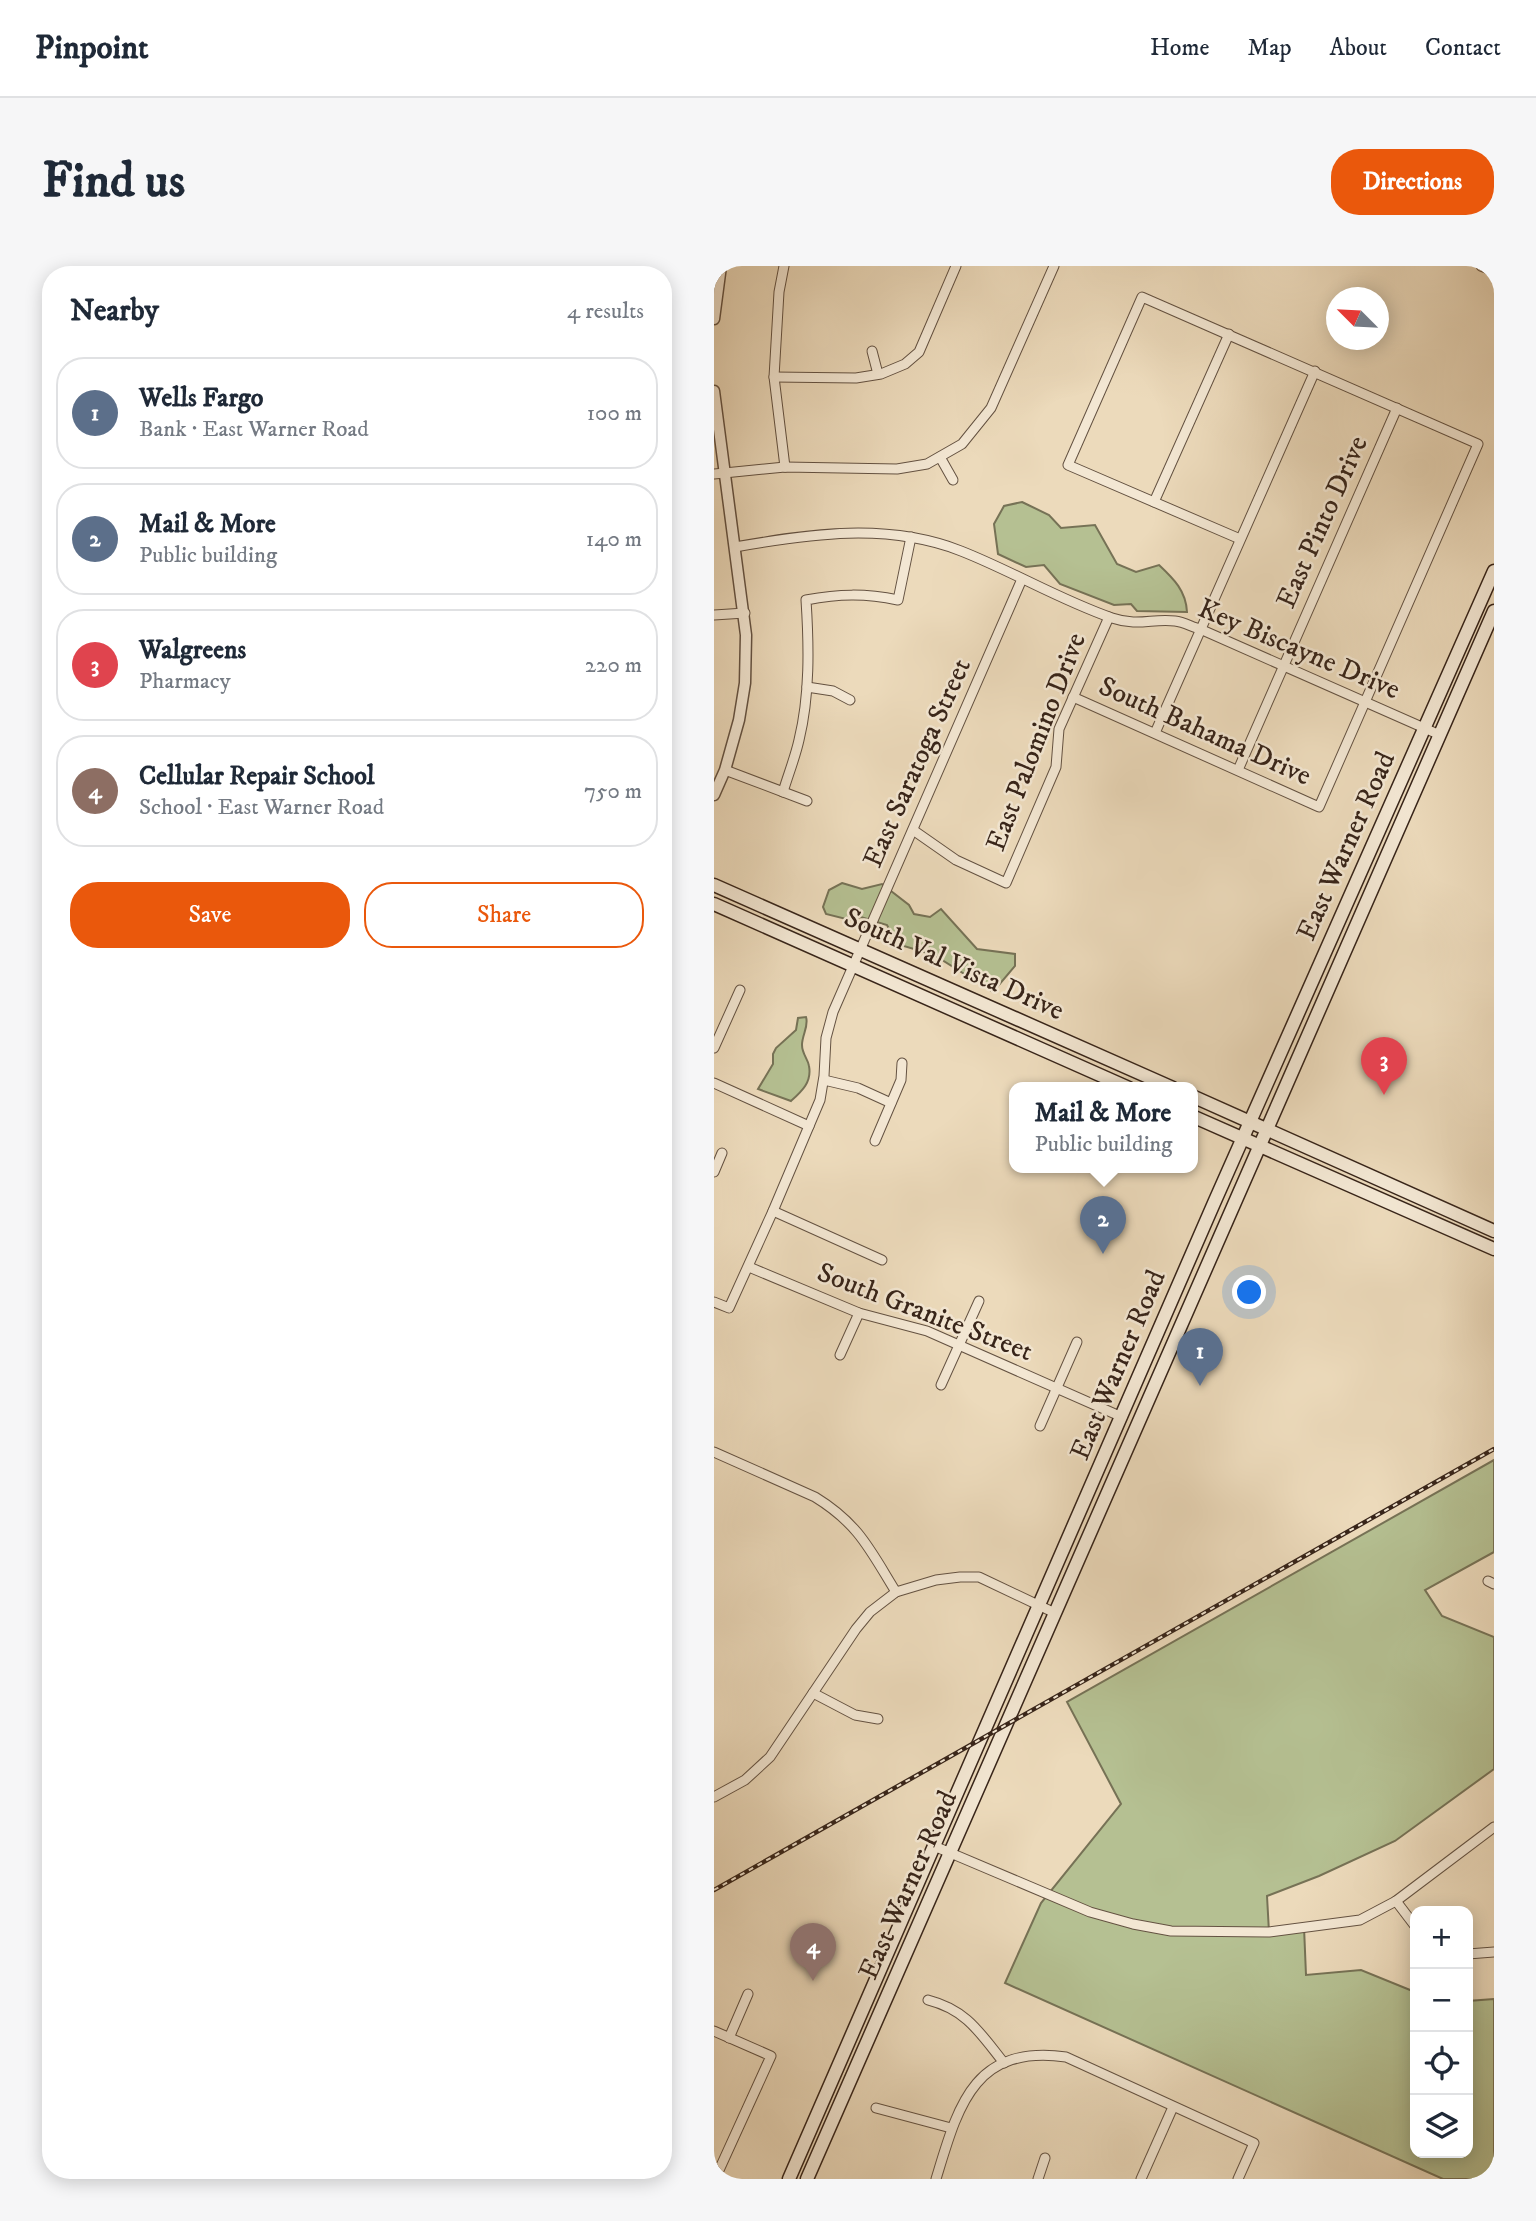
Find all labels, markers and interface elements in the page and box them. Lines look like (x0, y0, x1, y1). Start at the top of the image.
text: Pinpoint (35, 28, 149, 69)
text: Home (1150, 33, 1209, 63)
text: Map (1247, 33, 1292, 63)
text: About (1330, 33, 1387, 63)
text: Contact (1425, 33, 1501, 63)
button: Directions (1331, 149, 1494, 215)
text: Find us (42, 151, 185, 213)
north arrow (1326, 287, 1389, 350)
text: Nearby (70, 293, 159, 330)
text: 4 results (567, 297, 644, 326)
text: Wells Fargo (139, 382, 263, 415)
text: 1 (91, 399, 99, 428)
text: 100 m (587, 399, 642, 428)
text: Bank · East Warner Road (139, 415, 369, 444)
street label: East Pinto Drive (1268, 430, 1376, 614)
text: Mail & More (139, 508, 276, 541)
text: 2 (89, 525, 101, 554)
text: 140 m (586, 525, 642, 554)
text: Public building (139, 541, 277, 570)
street label: Key Biscayne Drive (1193, 591, 1405, 707)
street label: East Palomino Drive (978, 628, 1094, 856)
text: Walgreens (139, 634, 246, 667)
text: 3 (91, 651, 99, 680)
text: 220 m (585, 651, 642, 680)
street label: East Saratoga Street (855, 653, 979, 873)
text: Pharmacy (139, 667, 231, 696)
street label: South Bahama Drive (1093, 668, 1317, 794)
street label: East Warner Road (1289, 746, 1403, 946)
text: Cellular Repair School (139, 760, 375, 793)
text: 4 (88, 777, 102, 806)
text: 750 m (584, 777, 642, 806)
text: School · East Warner Road (139, 793, 384, 822)
button: Save (70, 882, 350, 948)
button: Share (364, 882, 644, 948)
street label: South Val Vista Drive (839, 900, 1069, 1028)
pin: 3 (1361, 1037, 1407, 1095)
popup (1009, 1082, 1198, 1173)
text: Mail & More (1034, 1097, 1171, 1130)
text: Public building (1034, 1130, 1173, 1159)
pin: 2 (1080, 1196, 1126, 1254)
street label: South Granite Street (812, 1255, 1038, 1369)
street label: East Warner Road (1062, 1265, 1174, 1465)
your location (1232, 1275, 1266, 1309)
pin: 1 (1177, 1328, 1223, 1386)
street label: East Warner Road (851, 1785, 965, 1985)
map controls (1410, 1906, 1473, 2158)
button: + (1410, 1906, 1473, 1969)
pin: 4 (790, 1923, 836, 1981)
button: − (1410, 1969, 1473, 2032)
button: locate (1410, 2032, 1473, 2095)
button: layers (1410, 2095, 1473, 2158)

